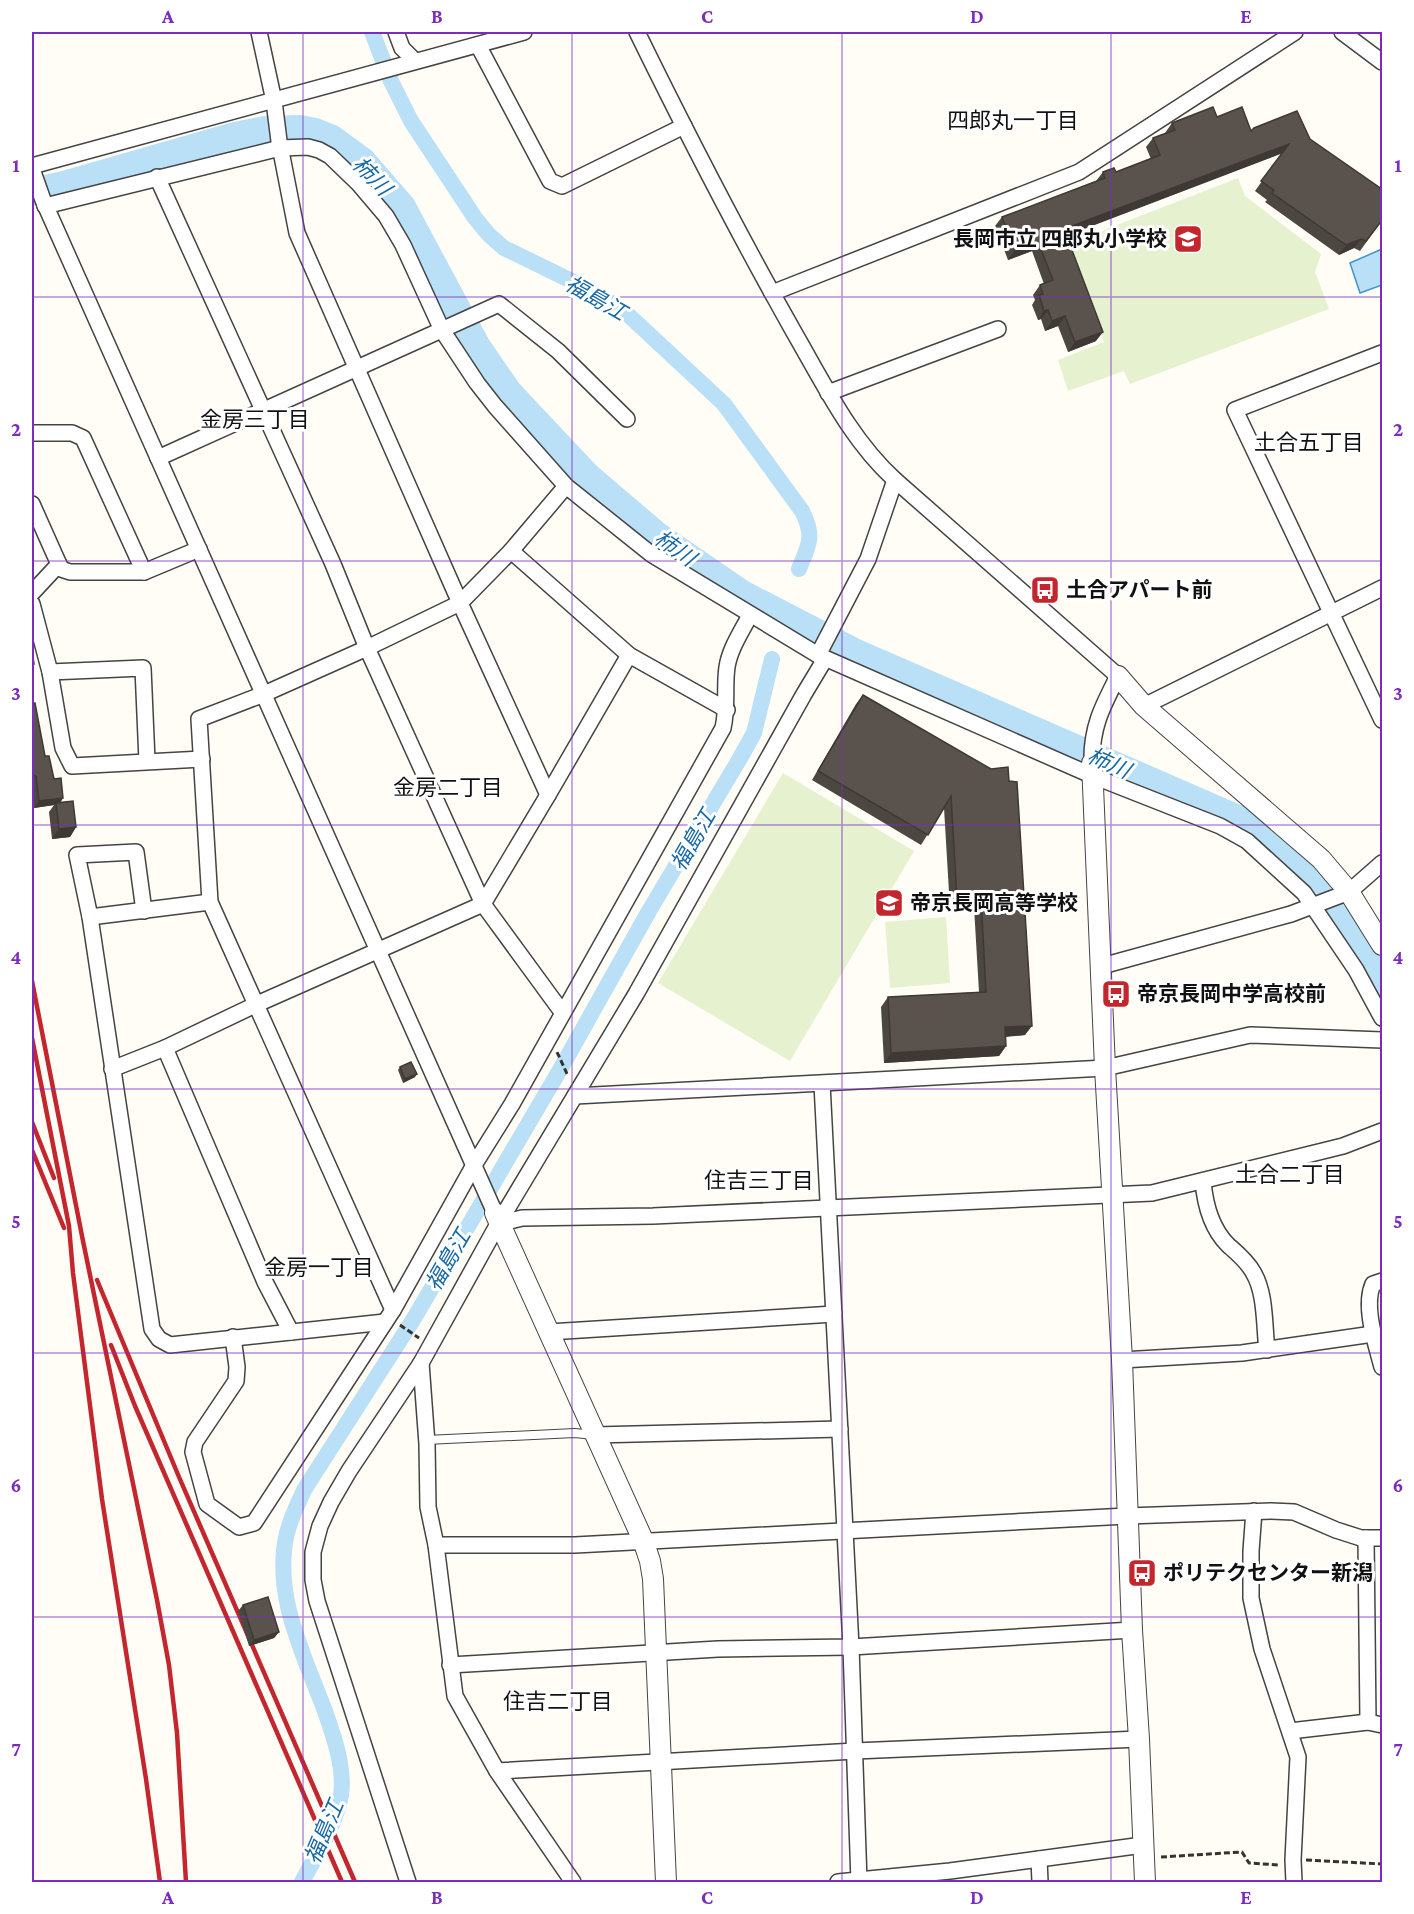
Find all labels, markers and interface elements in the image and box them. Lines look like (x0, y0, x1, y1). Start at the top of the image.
text: A (161, 5, 175, 27)
text: B (431, 5, 443, 27)
text: C (701, 5, 713, 27)
text: D (970, 5, 984, 27)
text: E (1240, 5, 1252, 27)
district label: 四郎丸一丁目 (947, 108, 1079, 133)
water label: 柿川 (348, 151, 398, 202)
text: 1 (12, 154, 20, 176)
text: 1 (1394, 154, 1402, 176)
school or university icon: 長岡市立 四郎丸小学校 (1172, 223, 1204, 255)
place label: 長岡市立 四郎丸小学校 (953, 227, 1167, 251)
water label: 福島江 (561, 271, 633, 326)
district label: 金房三丁目 (200, 407, 310, 432)
text: 2 (11, 418, 21, 440)
text: 2 (1393, 418, 1403, 440)
district label: 土合五丁目 (1254, 430, 1364, 455)
water label: 柿川 (650, 525, 702, 572)
bus stop icon: 土合アパート前 (1029, 574, 1061, 606)
place label: 土合アパート前 (1066, 578, 1213, 602)
text: 3 (11, 682, 21, 704)
text: 3 (1393, 682, 1403, 704)
water label: 柿川 (1084, 743, 1136, 784)
district label: 金房二丁目 (393, 775, 503, 800)
water label: 福島江 (666, 803, 721, 875)
school or university icon: 帝京長岡高等学校 (873, 887, 905, 919)
place label: 帝京長岡高等学校 (910, 891, 1078, 915)
text: 4 (11, 946, 22, 968)
text: 4 (1393, 946, 1404, 968)
bus stop icon: 帝京長岡中学高校前 (1100, 978, 1132, 1010)
place label: 帝京長岡中学高校前 (1137, 982, 1326, 1006)
district label: 土合二丁目 (1235, 1162, 1345, 1187)
district label: 住吉三丁目 (704, 1168, 814, 1193)
text: 5 (11, 1210, 21, 1232)
text: 5 (1393, 1210, 1403, 1232)
water label: 福島江 (421, 1223, 476, 1295)
district label: 金房一丁目 (264, 1255, 374, 1280)
text: 6 (11, 1474, 21, 1496)
text: 6 (1393, 1474, 1403, 1496)
bus stop icon: ポリテクセンター新潟 (1126, 1557, 1158, 1589)
place label: ポリテクセンター新潟 (1163, 1561, 1373, 1585)
district label: 住吉二丁目 (503, 1689, 613, 1714)
text: 7 (11, 1738, 21, 1760)
text: 7 (1393, 1738, 1403, 1760)
water label: 福島江 (300, 1795, 349, 1867)
text: A (161, 1886, 175, 1908)
text: B (431, 1886, 443, 1908)
text: C (701, 1886, 713, 1908)
text: D (970, 1886, 984, 1908)
text: E (1240, 1886, 1252, 1908)

